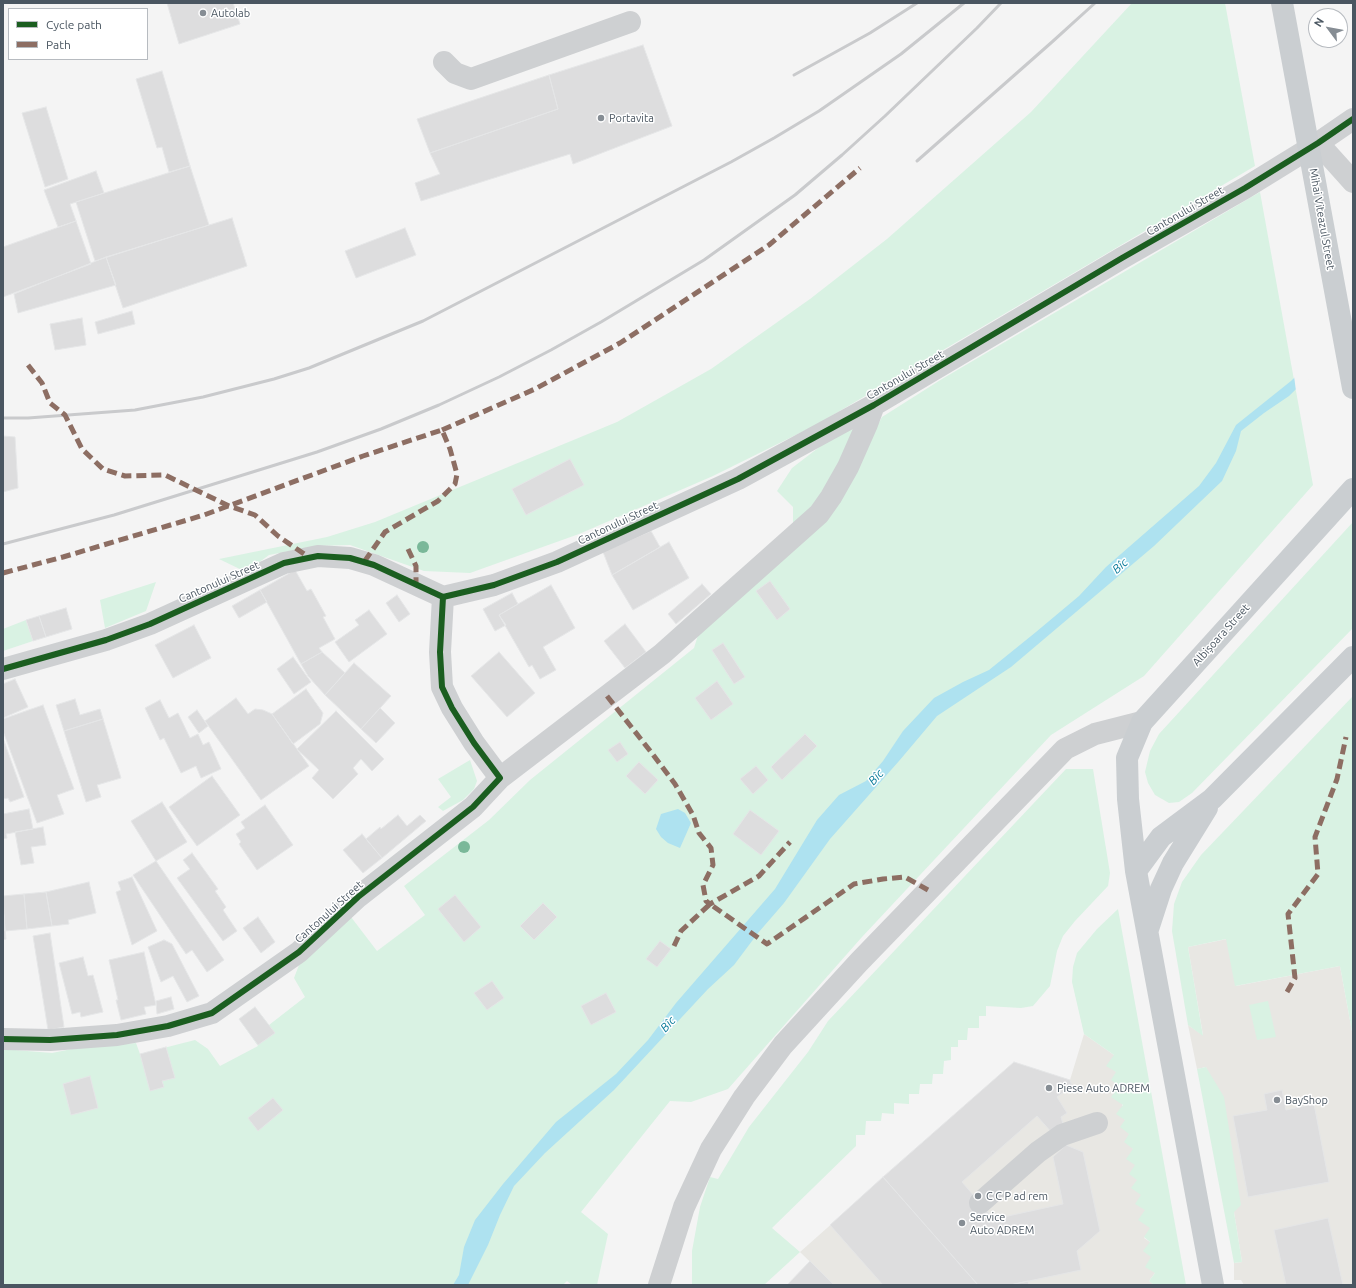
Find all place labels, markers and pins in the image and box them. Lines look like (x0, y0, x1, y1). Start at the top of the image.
place label: Autolab (211, 6, 250, 20)
marker: Autolab (198, 8, 208, 18)
place label: Portavita (609, 111, 654, 125)
marker: Portavita (596, 113, 606, 123)
place label: Piese Auto ADREM (1057, 1081, 1150, 1095)
marker: Piese Auto ADREM (1044, 1083, 1054, 1093)
place label: BayShop (1285, 1093, 1328, 1107)
marker: BayShop (1272, 1095, 1282, 1105)
place label: C C P ad rem (986, 1189, 1048, 1203)
marker: C C P ad rem (973, 1191, 983, 1201)
place label: Service Auto ADREM (970, 1210, 1034, 1236)
marker: Service Auto ADREM (957, 1218, 967, 1228)

